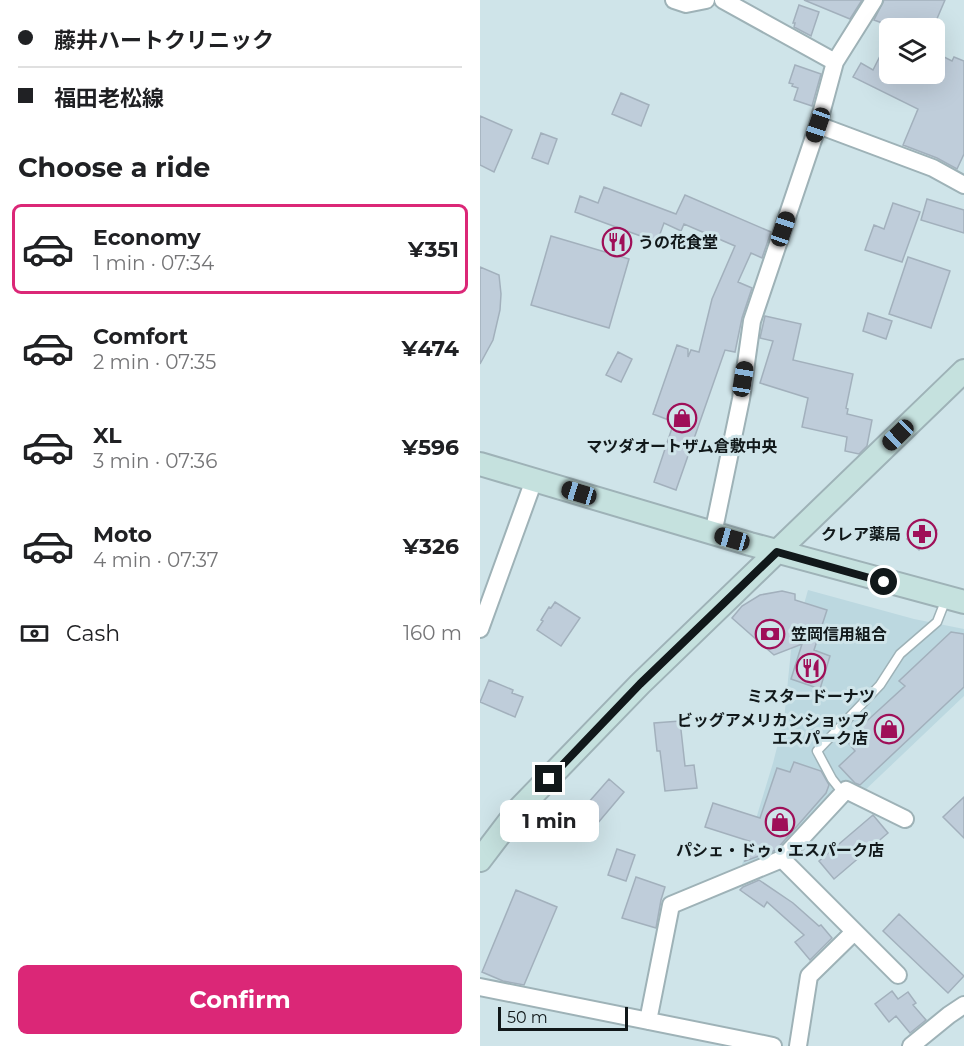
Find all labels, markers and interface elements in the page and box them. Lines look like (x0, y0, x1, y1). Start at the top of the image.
map controls (879, 18, 945, 84)
button: layers (879, 18, 945, 84)
text: 藤井ハートクリニック (54, 27, 274, 54)
text: 福田老松線 (54, 85, 164, 112)
car (804, 105, 832, 145)
text: Choose a ride (18, 151, 210, 184)
car (769, 209, 797, 249)
icon: car (21, 222, 75, 276)
text: Economy (93, 224, 201, 251)
restaurant icon: うの花食堂 (601, 226, 633, 258)
place label: うの花食堂 (638, 233, 718, 252)
text: ¥351 (408, 236, 459, 263)
text: 1 min · 07:34 (93, 251, 214, 275)
icon: car (21, 321, 75, 375)
text: Comfort (93, 323, 188, 350)
text: ¥474 (401, 335, 459, 362)
text: 2 min · 07:35 (93, 350, 216, 374)
car (731, 360, 755, 398)
shop icon: マツダオートザム倉敷中央 (666, 402, 698, 434)
car (879, 416, 917, 454)
icon: car (21, 420, 75, 474)
text: XL (93, 422, 122, 449)
text: ¥596 (402, 434, 459, 461)
place label: マツダオートザム倉敷中央 (586, 437, 778, 456)
text: 3 min · 07:36 (93, 449, 217, 473)
car (559, 479, 599, 507)
pharmacy icon: クレア薬局 (906, 518, 938, 550)
icon: car (21, 519, 75, 573)
text: Moto (93, 521, 152, 548)
car (712, 525, 752, 553)
place label: クレア薬局 (821, 525, 901, 544)
text: ¥326 (403, 533, 459, 560)
text: 4 min · 07:37 (93, 548, 219, 572)
route start (870, 568, 897, 595)
icon: cash (18, 617, 51, 650)
bank icon: 笠岡信用組合 (754, 618, 786, 650)
text: Cash (66, 620, 120, 647)
text: 160 m (403, 621, 462, 645)
place label: 笠岡信用組合 (791, 625, 887, 644)
restaurant icon: ミスタードーナツ (795, 652, 827, 684)
place label: ミスタードーナツ (747, 687, 875, 706)
place label: ビッグアメリカンショップ エスパーク店 (677, 711, 868, 748)
shop icon: ビッグアメリカンショップ エスパーク店 (873, 713, 905, 745)
route end (535, 765, 562, 792)
callout: 1 min (500, 800, 598, 842)
shop icon: パシェ・ドゥ・エスパーク店 (764, 806, 796, 838)
text: 1 min (522, 809, 577, 833)
place label: パシェ・ドゥ・エスパーク店 (676, 841, 884, 860)
button: Confirm (18, 965, 462, 1034)
scale bar (498, 1004, 628, 1032)
text: 50 m (507, 1008, 548, 1027)

